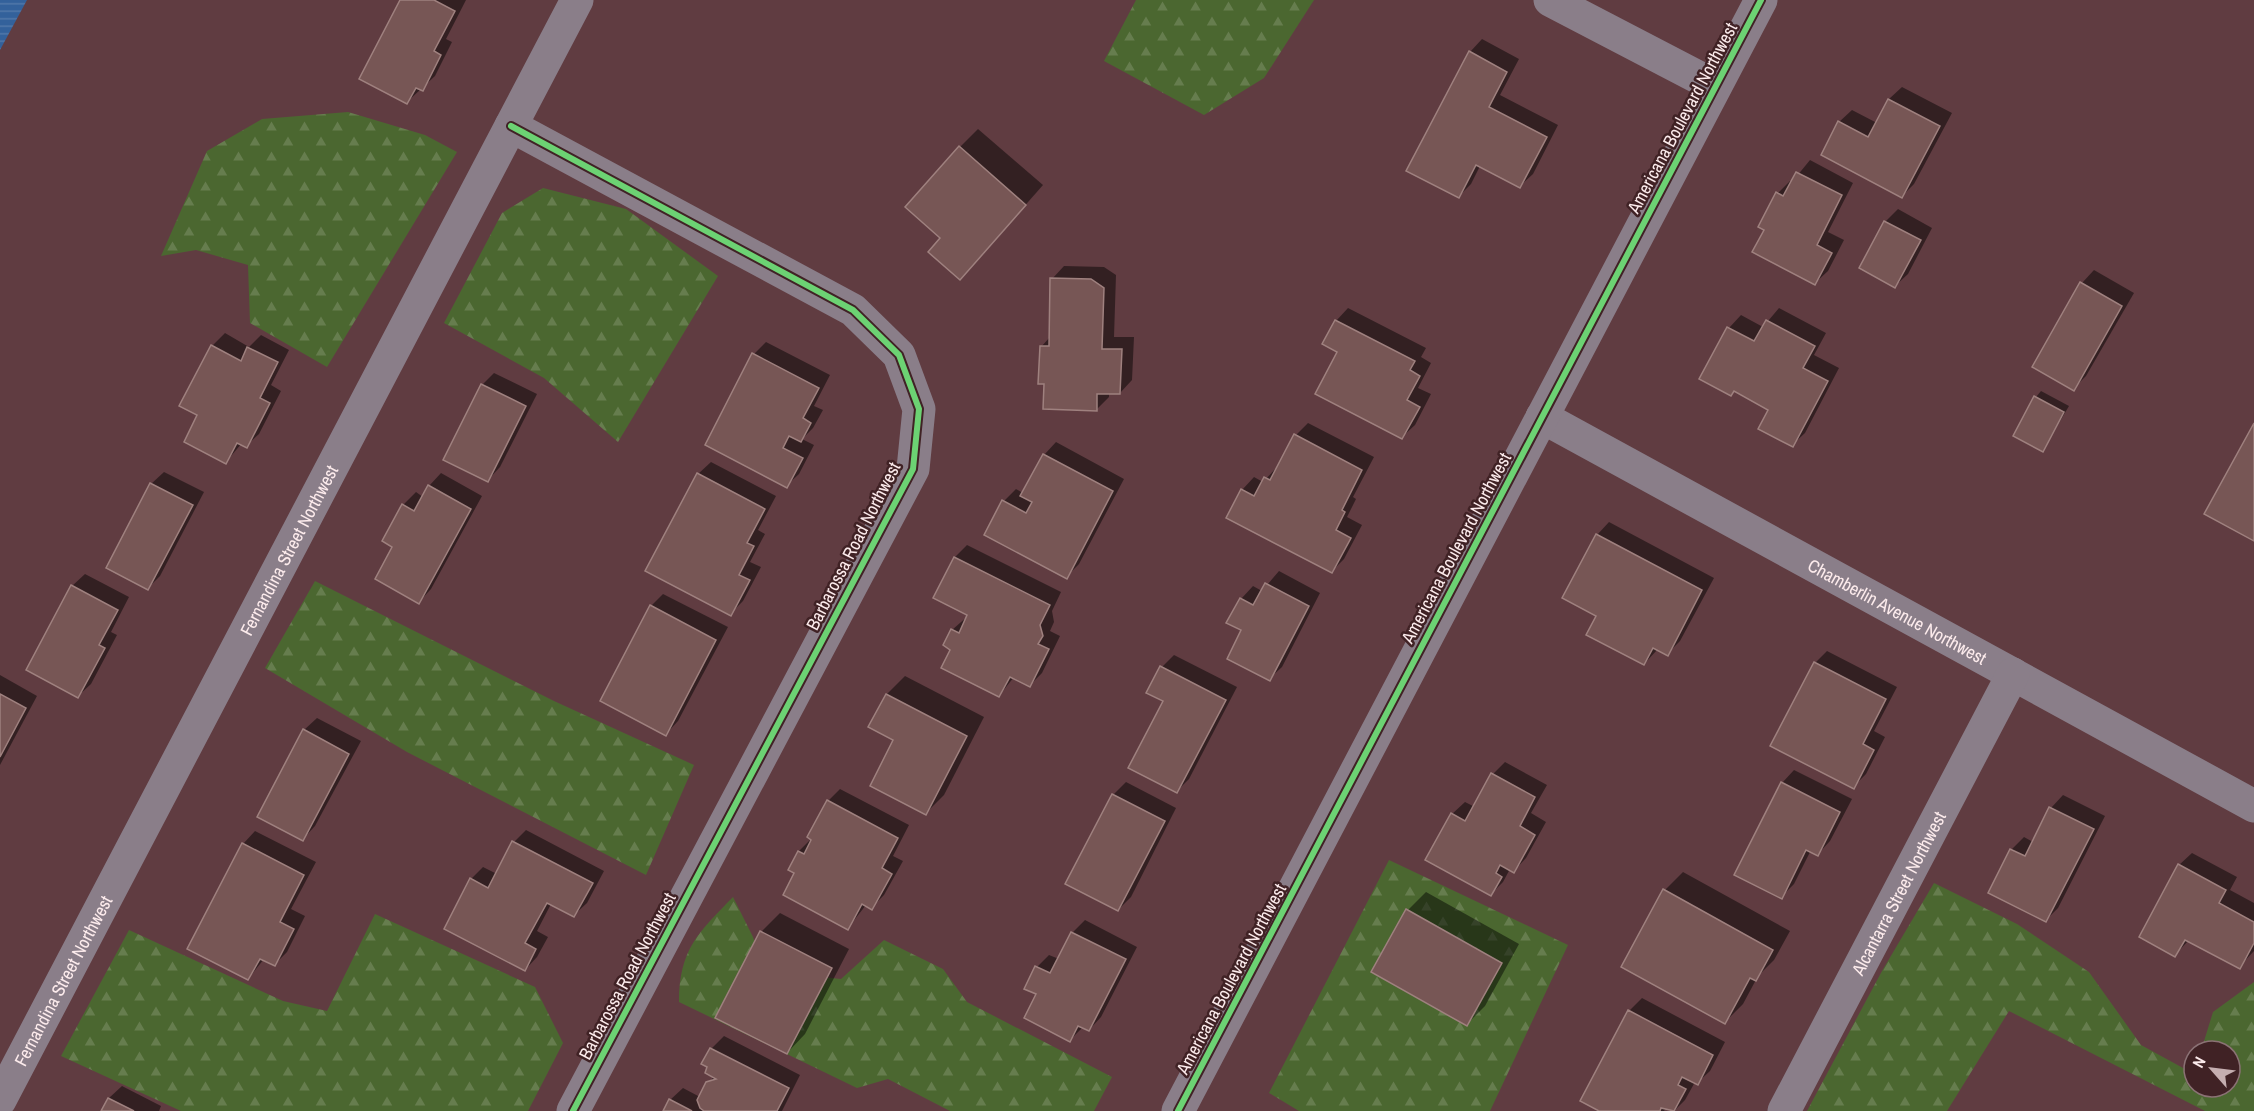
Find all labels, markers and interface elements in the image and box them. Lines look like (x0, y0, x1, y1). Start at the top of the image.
street label: Americana Boulevard Northwest (1621, 18, 1743, 219)
street label: Americana Boulevard Northwest (1395, 448, 1517, 649)
street label: Barbarossa Road Northwest (800, 458, 906, 634)
street label: Fernandina Street Northwest (233, 461, 343, 640)
street label: Chamberlin Avenue Northwest (1804, 552, 1991, 670)
street label: Alcantarra Street Northwest (1845, 807, 1951, 980)
street label: Americana Boulevard Northwest (1170, 879, 1292, 1080)
street label: Barbarossa Road Northwest (572, 888, 682, 1064)
street label: Fernandina Street Northwest (8, 891, 118, 1070)
north arrow (2182, 1039, 2242, 1099)
text: N (2187, 1053, 2211, 1071)

